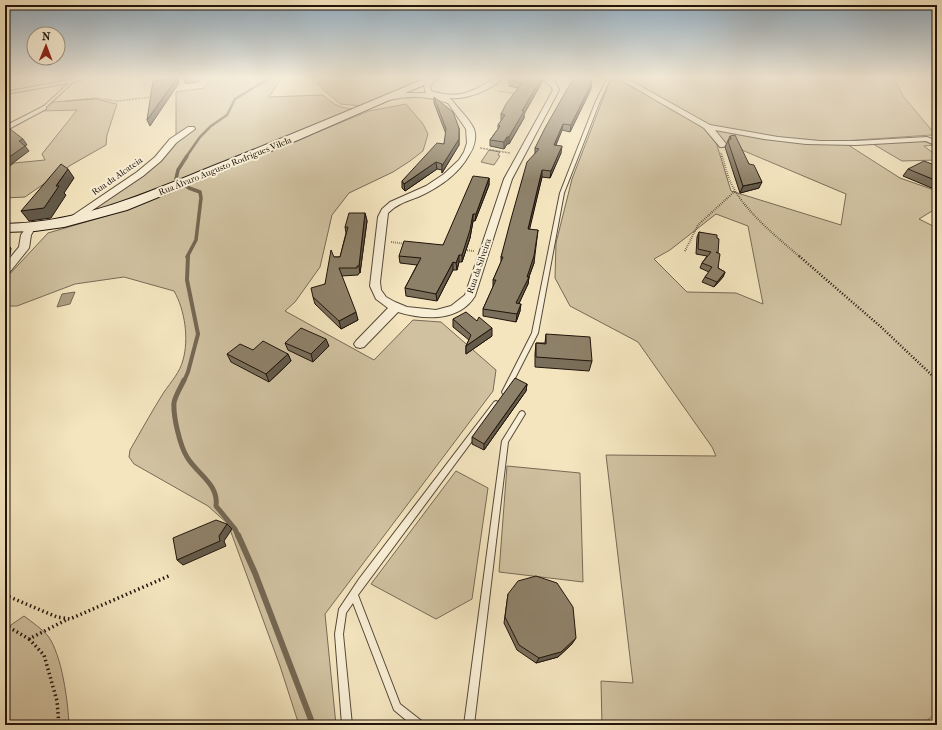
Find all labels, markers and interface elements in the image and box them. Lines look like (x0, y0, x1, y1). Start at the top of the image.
north arrow (26, 26, 66, 66)
text: N (42, 30, 51, 43)
street label: Rua Álvaro Augusto Rodrigues Vilela (157, 134, 294, 197)
street label: Rua da Alcateia (90, 154, 145, 197)
street label: Rua da Silveira (465, 236, 493, 295)

